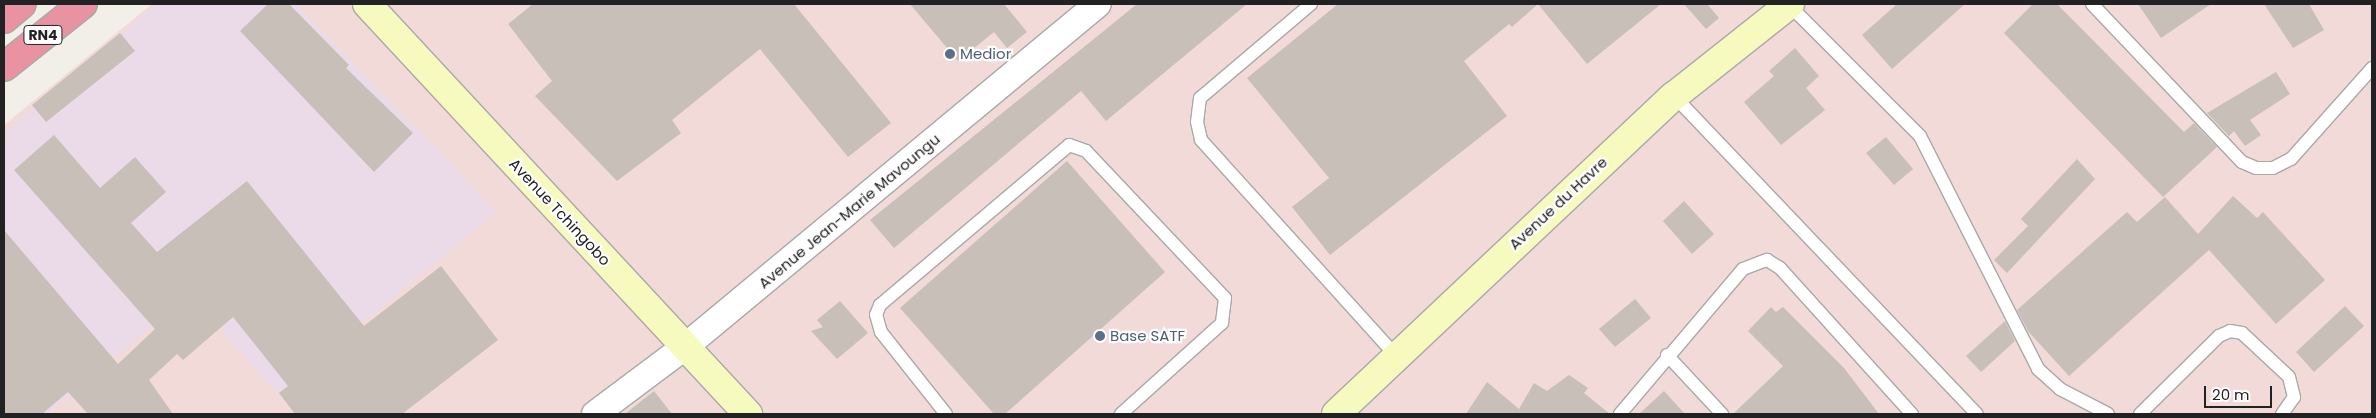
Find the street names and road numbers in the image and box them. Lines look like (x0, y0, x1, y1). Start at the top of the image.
road number: RN4 (23, 24, 63, 46)
street label: Avenue Jean-Marie Mavoungu (755, 130, 943, 292)
street label: Avenue du Havre (1505, 153, 1611, 253)
street label: Avenue Tchingobo (506, 155, 614, 269)

